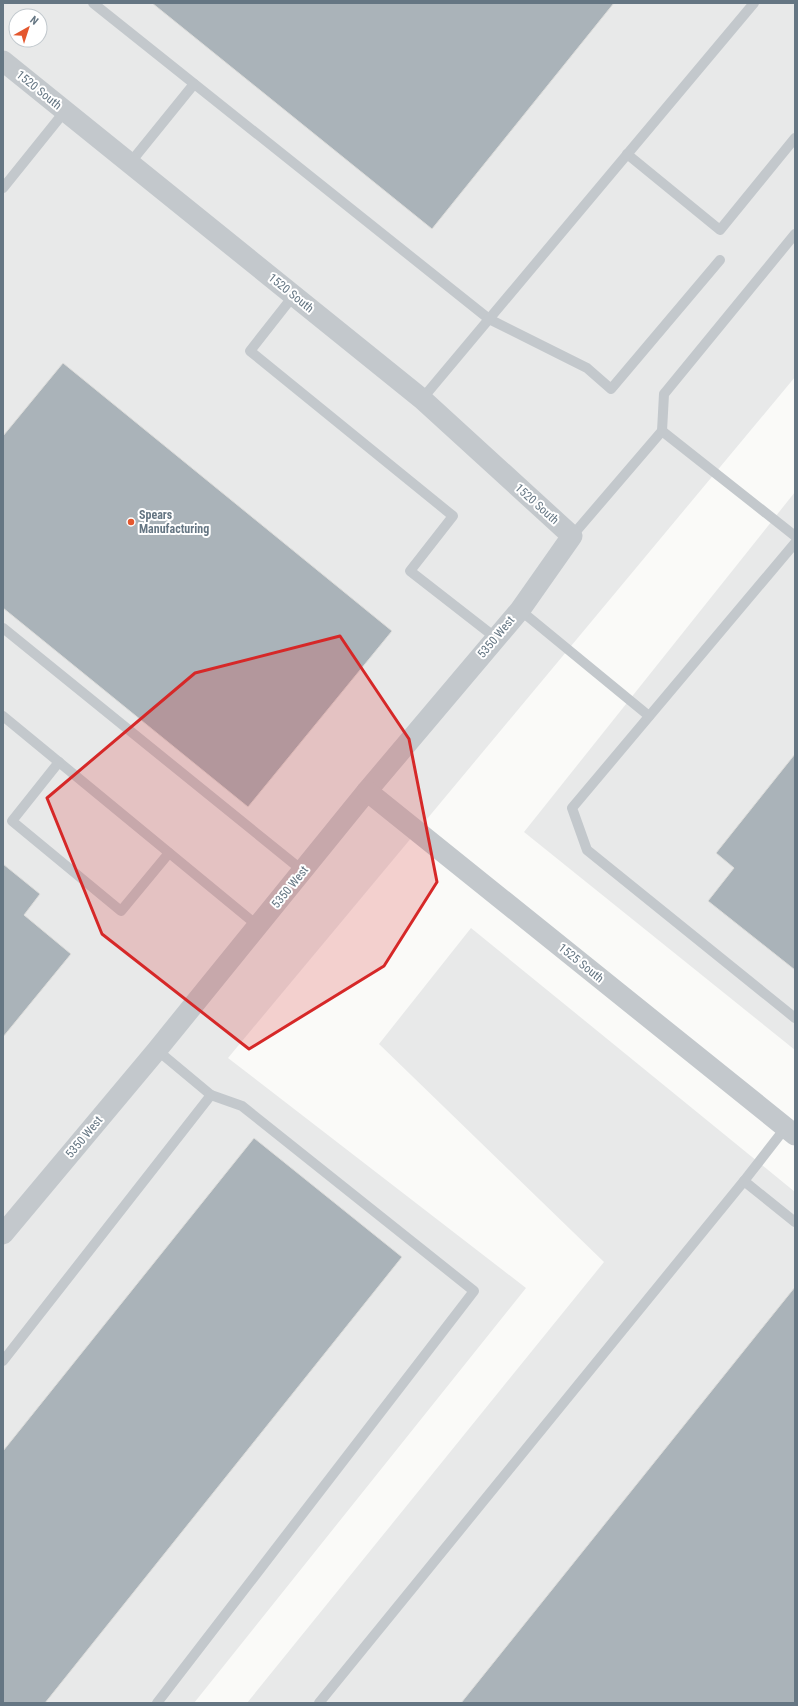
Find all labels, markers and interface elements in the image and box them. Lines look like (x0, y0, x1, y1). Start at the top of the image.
north arrow (8, 8, 48, 48)
text: N (27, 13, 41, 28)
street label: 1520 South (14, 68, 64, 113)
street label: 1520 South (266, 271, 316, 316)
street label: 1520 South (512, 481, 562, 527)
place label: Spears Manufacturing (139, 508, 209, 536)
marker: Spears Manufacturing (126, 517, 136, 527)
street label: 5350 West (475, 613, 518, 661)
street label: 5350 West (269, 863, 311, 911)
street label: 1525 South (556, 941, 606, 986)
street label: 5350 West (63, 1113, 106, 1161)

